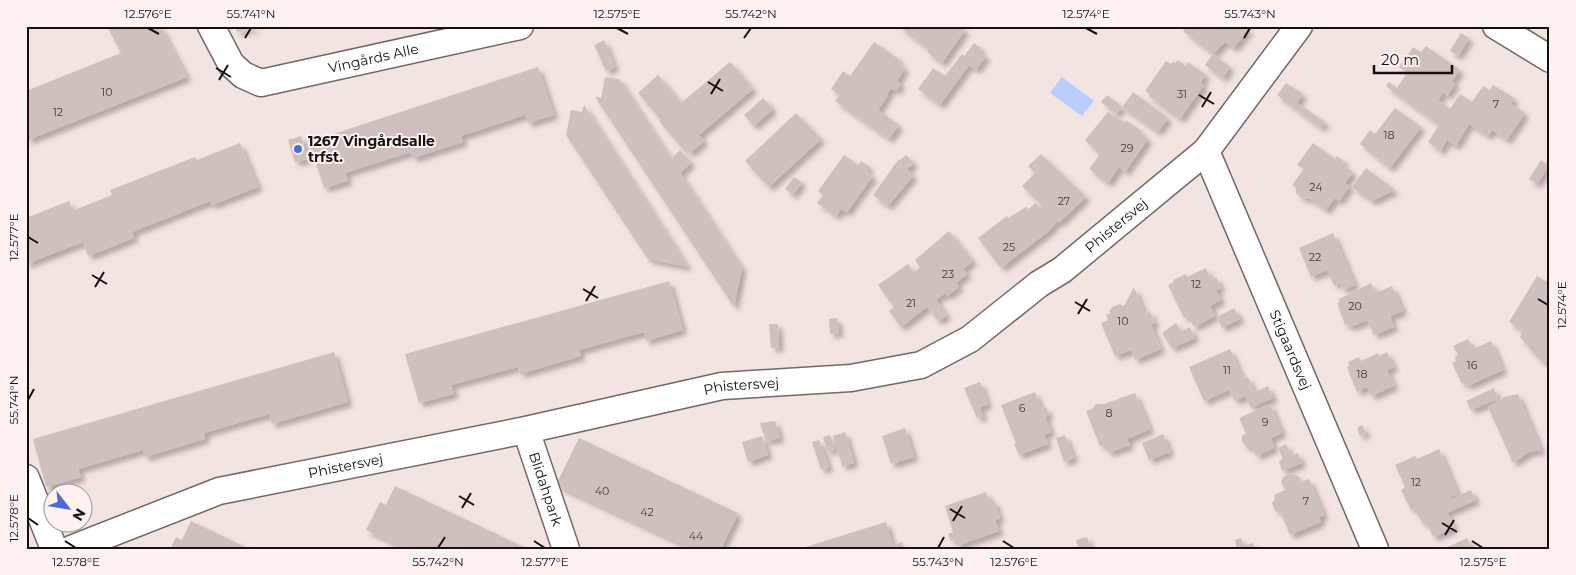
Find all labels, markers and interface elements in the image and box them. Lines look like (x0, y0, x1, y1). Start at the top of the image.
text: 12.576°E (124, 6, 172, 21)
text: 55.741°N (227, 6, 275, 21)
text: 12.575°E (594, 6, 640, 21)
text: 55.742°N (725, 6, 777, 21)
text: 12.574°E (1062, 6, 1110, 21)
text: 55.743°N (1224, 6, 1276, 21)
street label: Vingårds Alle (326, 40, 420, 77)
scale bar (1374, 42, 1451, 74)
text: 20 m (1381, 50, 1419, 69)
house number: 10 (101, 85, 113, 99)
house number: 31 (1177, 87, 1187, 101)
house number: 7 (1493, 97, 1499, 111)
house number: 12 (53, 105, 63, 119)
house number: 18 (1384, 128, 1395, 142)
place label: 1267 Vingårdsalle trfst. (308, 132, 435, 166)
house number: 29 (1121, 141, 1134, 155)
marker: 1267 Vingårdsalle trfst. (292, 143, 304, 155)
house number: 24 (1309, 180, 1323, 194)
house number: 27 (1058, 194, 1070, 208)
street label: Phistersvej (1081, 194, 1151, 256)
text: 12.577°E (6, 213, 21, 261)
house number: 25 (1003, 240, 1015, 254)
house number: 22 (1309, 250, 1321, 264)
house number: 23 (942, 267, 954, 281)
house number: 12 (1191, 277, 1201, 291)
text: 12.574°E (1554, 281, 1569, 329)
house number: 21 (906, 296, 916, 310)
house number: 20 (1348, 299, 1362, 313)
street label: Stigaardsvej (1265, 307, 1315, 393)
house number: 10 (1117, 314, 1129, 328)
house number: 16 (1467, 358, 1478, 372)
house number: 11 (1223, 363, 1231, 377)
house number: 18 (1357, 367, 1368, 381)
street label: Phistersvej (702, 373, 780, 399)
text: 55.741°N (6, 376, 21, 424)
house number: 6 (1019, 401, 1026, 415)
house number: 8 (1105, 406, 1113, 420)
house number: 9 (1262, 415, 1269, 429)
street label: Blidahpark (525, 449, 567, 529)
street label: Phistersvej (307, 450, 385, 482)
house number: 12 (1411, 475, 1421, 489)
north arrow (42, 482, 92, 532)
house number: 40 (595, 484, 609, 498)
text: 12.578°E (6, 494, 21, 542)
house number: 7 (1303, 494, 1309, 508)
text: N (69, 505, 90, 524)
house number: 42 (640, 505, 654, 519)
house number: 44 (689, 529, 704, 543)
text: 12.578°E (52, 554, 100, 569)
text: 55.742°N (412, 554, 464, 569)
text: 12.577°E (521, 554, 569, 569)
text: 55.743°N (912, 554, 964, 569)
text: 12.576°E (990, 554, 1038, 569)
text: 12.575°E (1460, 554, 1506, 569)

